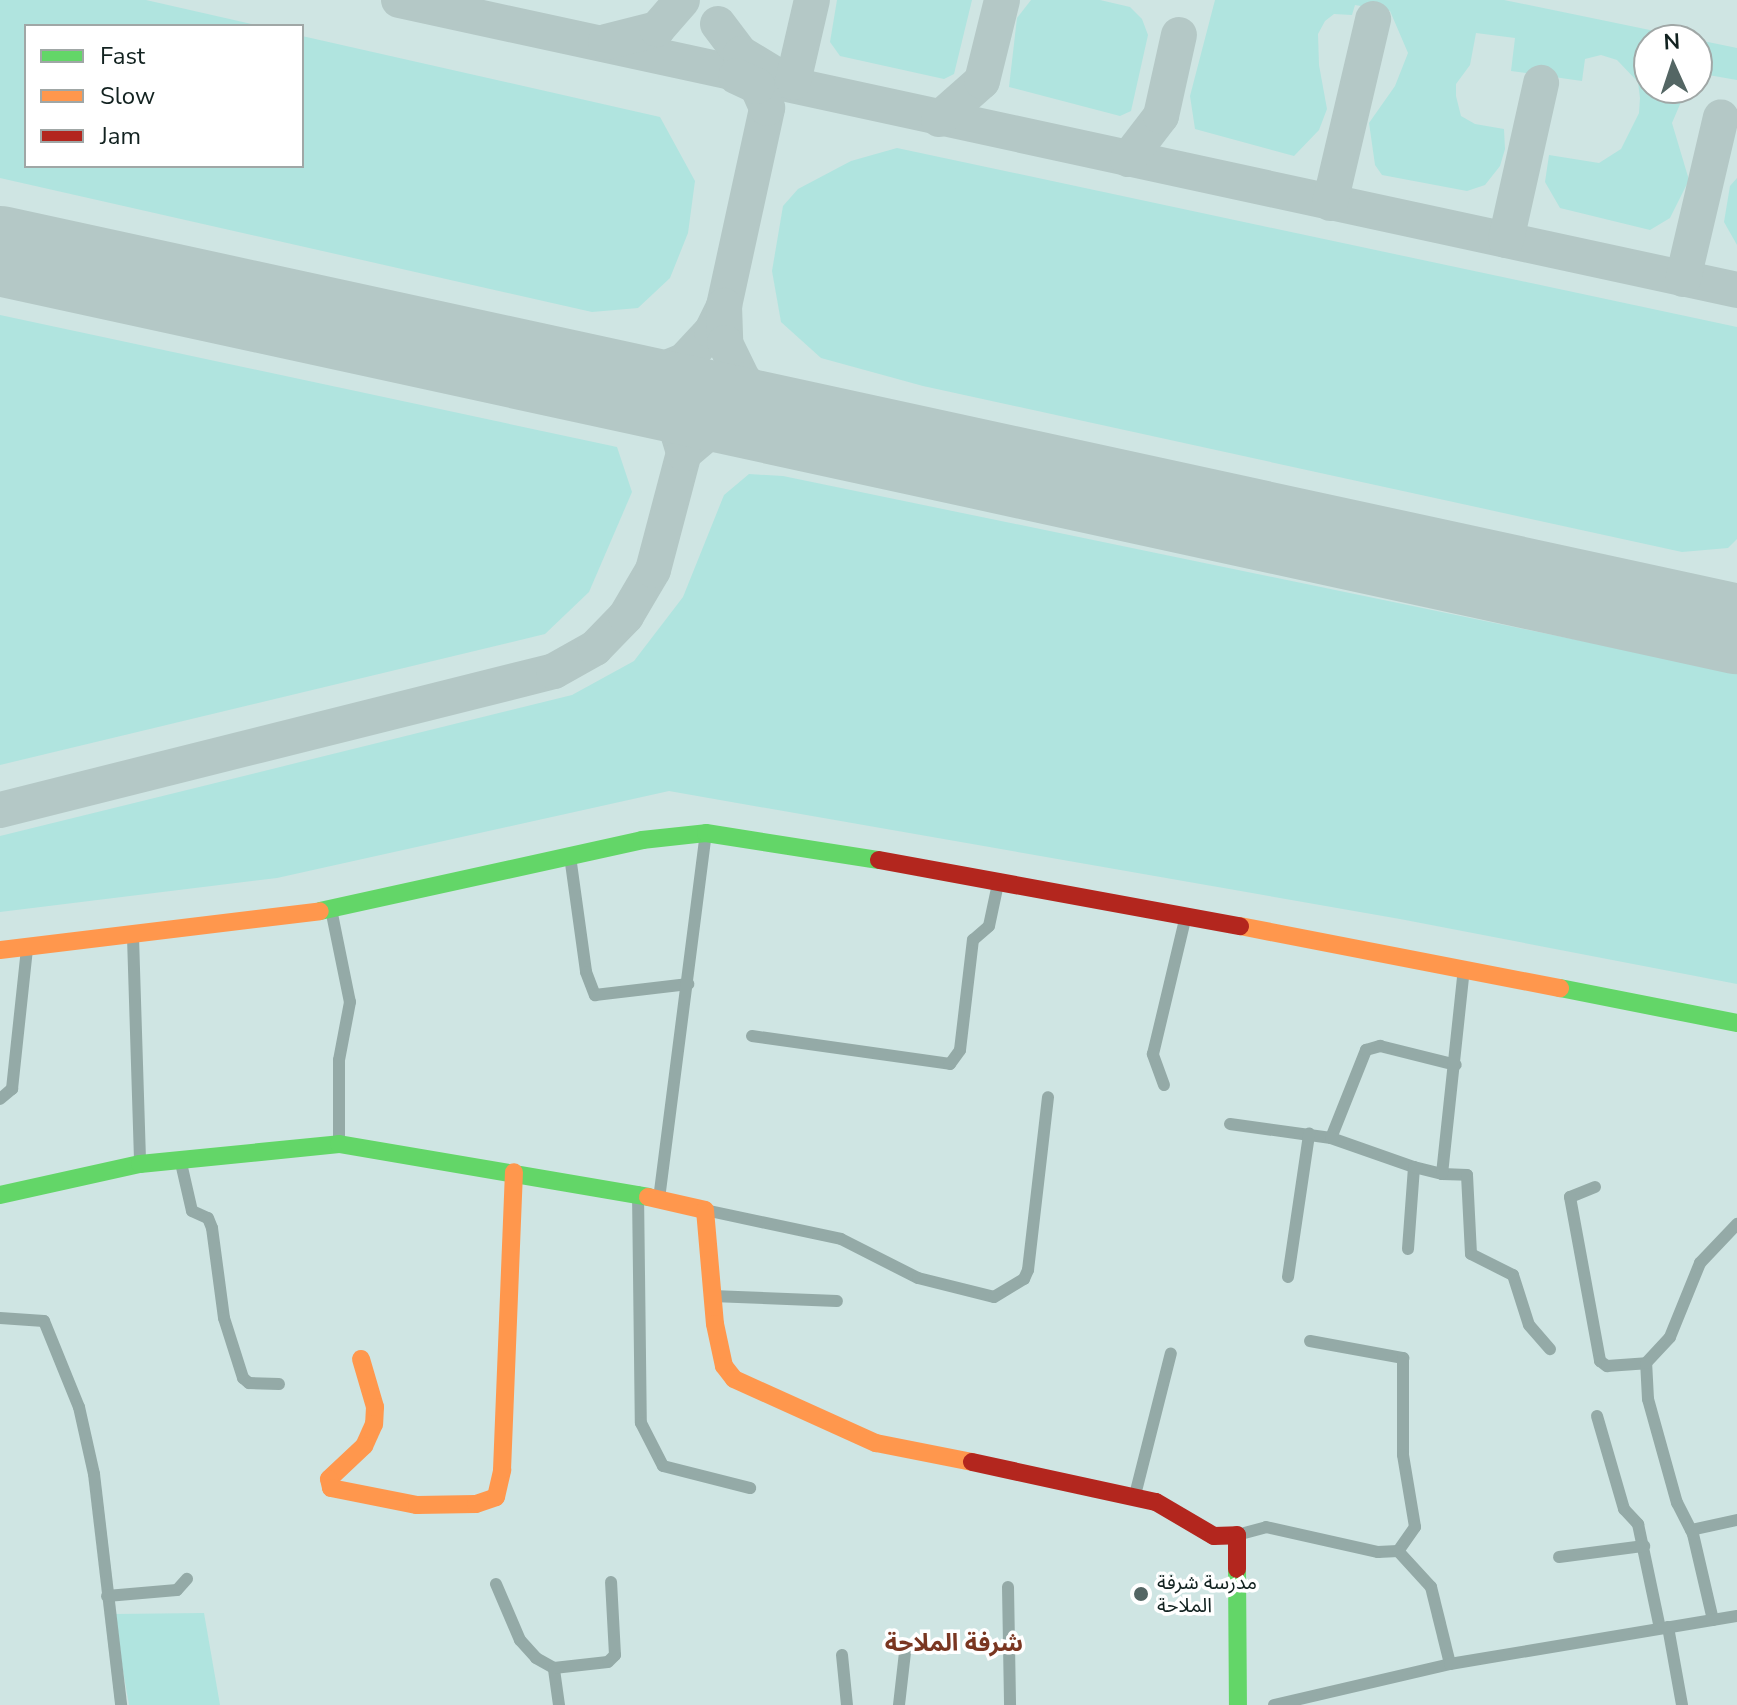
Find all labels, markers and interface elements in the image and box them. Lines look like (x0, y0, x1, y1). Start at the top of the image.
legend (24, 24, 304, 168)
north arrow (1633, 24, 1713, 104)
text: N (1663, 27, 1681, 57)
text: Fast (100, 40, 145, 72)
text: Slow (100, 80, 155, 112)
text: Jam (100, 120, 141, 152)
place label: مدرسة شرفة الملاحة (1157, 1570, 1257, 1617)
marker: مدرسة شرفة الملاحة (1132, 1585, 1150, 1603)
district label: شرفة الملاحة (885, 1630, 1023, 1658)

